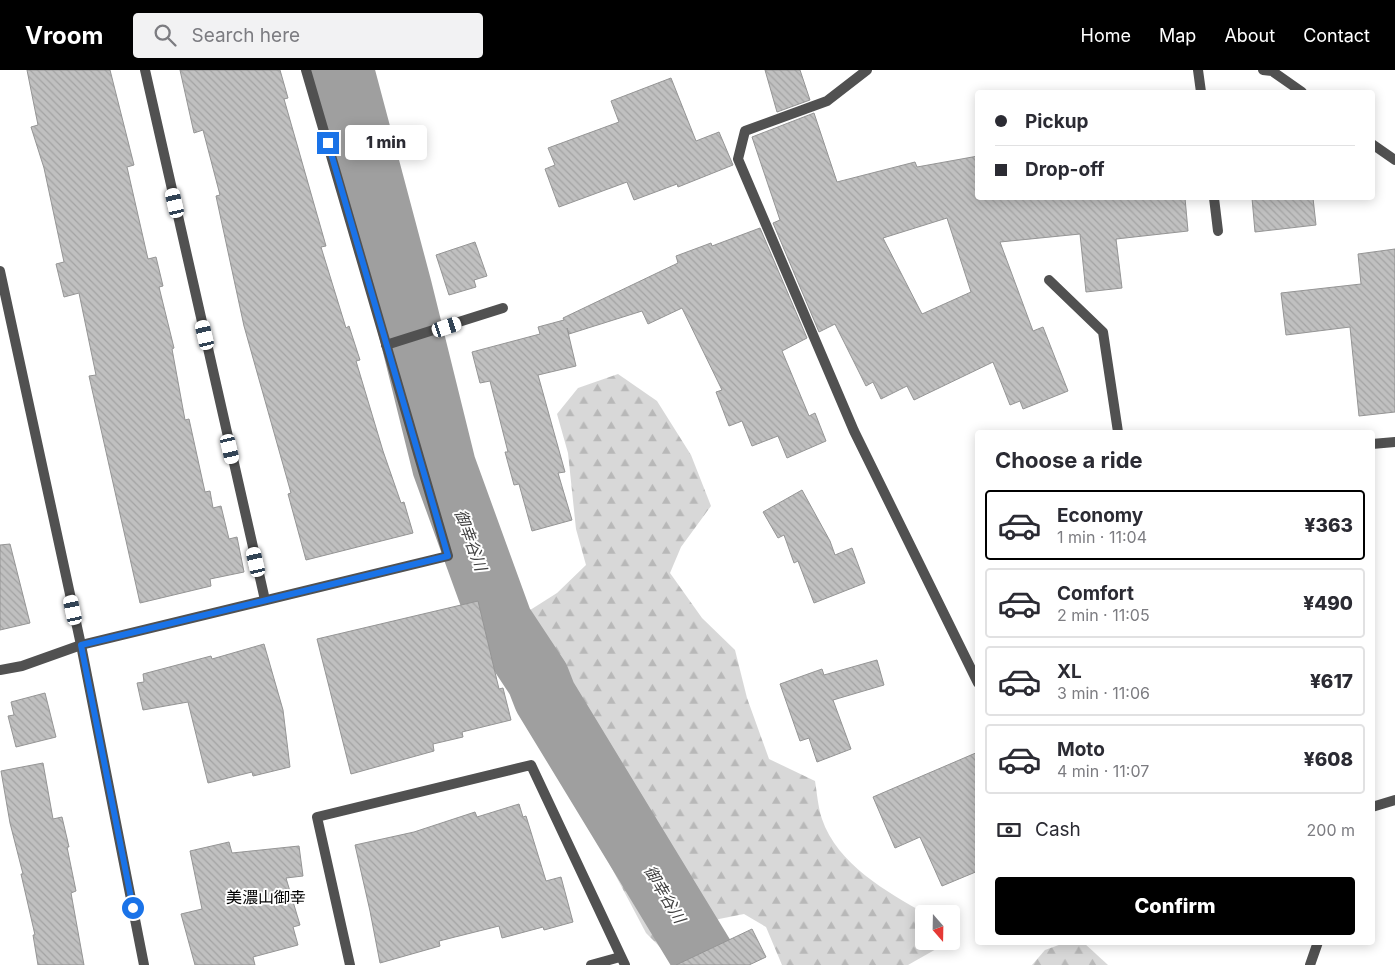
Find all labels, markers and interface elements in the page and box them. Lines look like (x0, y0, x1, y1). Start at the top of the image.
search box (133, 13, 483, 58)
text: Vroom (25, 21, 103, 50)
icon: search (151, 21, 179, 49)
text: Search here (191, 24, 300, 47)
text: Home (1081, 25, 1131, 46)
text: Map (1159, 25, 1196, 46)
text: About (1224, 25, 1275, 46)
text: Contact (1303, 25, 1370, 46)
text: Pickup (1025, 110, 1088, 133)
callout: 1 min (346, 126, 428, 160)
route end (317, 132, 339, 154)
text: 1 min (366, 132, 406, 152)
text: Drop-off (1025, 158, 1105, 181)
car (164, 187, 185, 219)
car (430, 315, 463, 339)
car (194, 319, 215, 351)
car (219, 433, 240, 465)
text: Choose a ride (995, 447, 1143, 473)
icon: car (997, 503, 1042, 548)
text: Economy (1057, 504, 1143, 527)
water label: 御幸谷川 (451, 507, 492, 575)
text: ¥363 (1304, 514, 1353, 537)
text: 1 min · 11:04 (1057, 527, 1147, 547)
car (245, 546, 266, 578)
icon: car (997, 581, 1042, 626)
text: Comfort (1057, 582, 1134, 605)
text: ¥490 (1303, 592, 1353, 615)
car (62, 594, 83, 626)
text: 2 min · 11:05 (1057, 605, 1150, 625)
icon: car (997, 659, 1042, 704)
text: XL (1057, 660, 1082, 683)
text: ¥617 (1310, 670, 1353, 693)
text: 3 min · 11:06 (1057, 683, 1150, 703)
icon: car (997, 737, 1042, 782)
text: Moto (1057, 738, 1105, 761)
text: ¥608 (1304, 748, 1353, 771)
text: 4 min · 11:07 (1057, 761, 1149, 781)
icon: cash (995, 816, 1023, 844)
text: Cash (1035, 818, 1081, 841)
text: 200 m (1307, 820, 1355, 840)
water label: 御幸谷川 (640, 861, 691, 928)
button: Confirm (995, 877, 1355, 935)
district label: 美濃山御幸 (226, 887, 306, 907)
route start (122, 897, 144, 919)
north arrow (915, 905, 960, 950)
map controls (915, 905, 960, 950)

